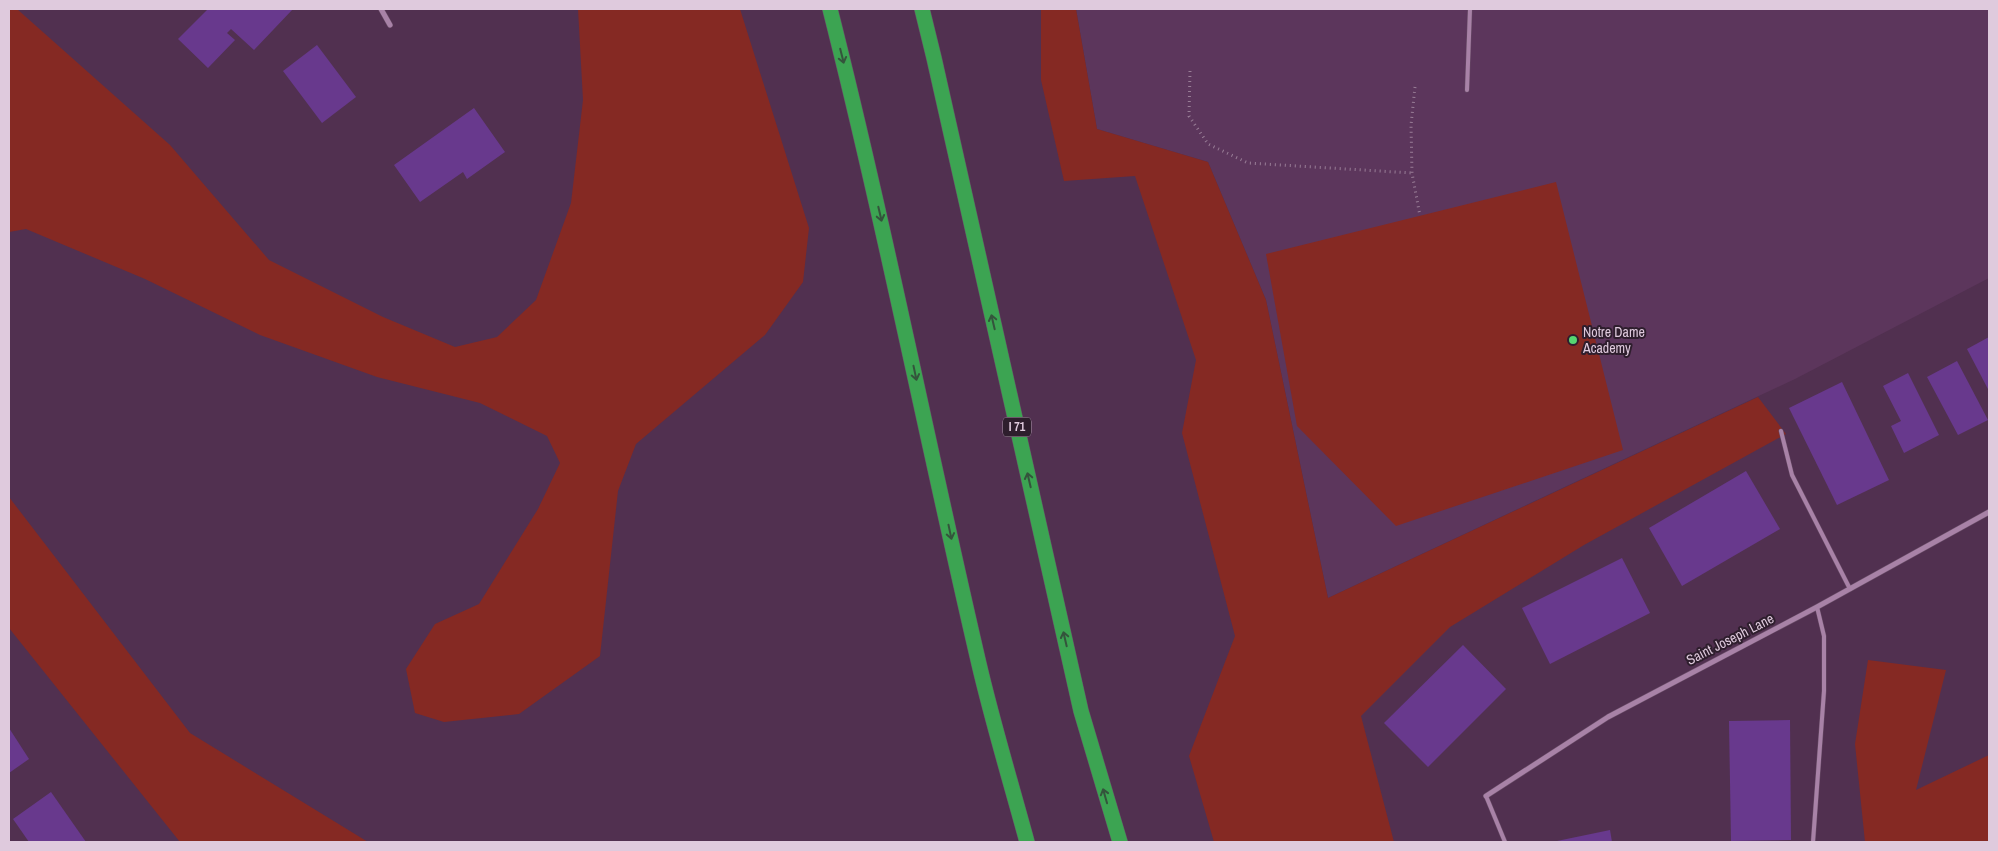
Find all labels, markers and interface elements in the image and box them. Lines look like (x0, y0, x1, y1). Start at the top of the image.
one-way arrow (838, 48, 847, 64)
one-way arrow (875, 206, 885, 222)
one-way arrow (988, 314, 997, 330)
place label: Notre Dame Academy (1582, 323, 1645, 357)
marker: Notre Dame Academy (1567, 334, 1579, 346)
one-way arrow (911, 364, 920, 380)
road number: I 71 (1003, 418, 1031, 437)
one-way arrow (1024, 473, 1033, 489)
one-way arrow (946, 523, 955, 539)
street label: Saint Joseph Lane (1683, 609, 1777, 669)
one-way arrow (1060, 631, 1069, 647)
one-way arrow (1100, 788, 1110, 804)

